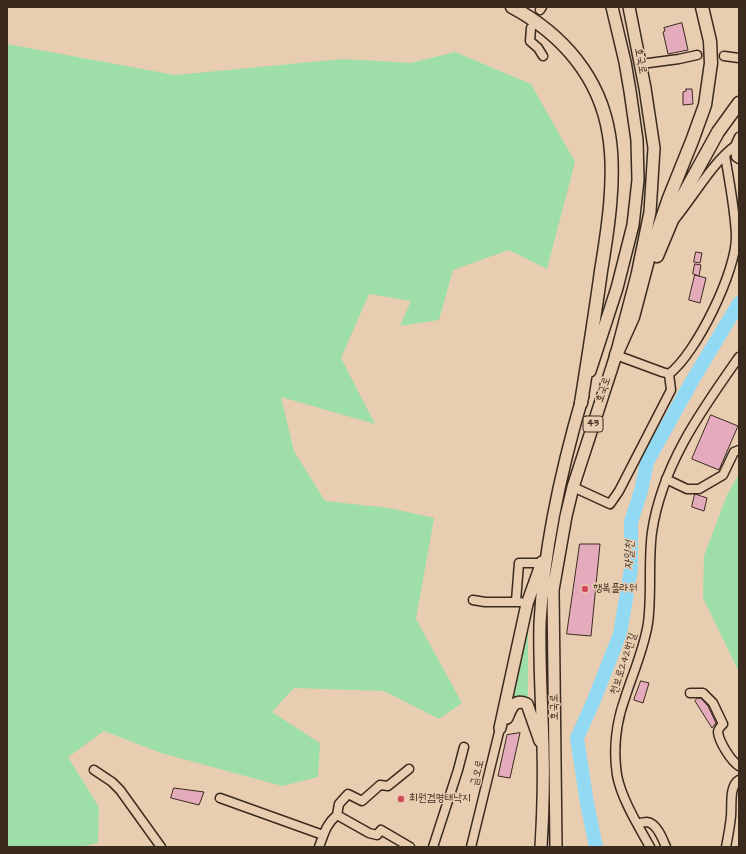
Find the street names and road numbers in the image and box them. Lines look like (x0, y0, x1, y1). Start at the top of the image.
street label: 호국로 (631, 47, 649, 75)
street label: 호국로 (594, 375, 614, 405)
road number: 43 (583, 416, 603, 432)
street label: 천보로242번길 (608, 631, 640, 697)
street label: 호국로 (548, 694, 562, 720)
street label: 금오로 (468, 759, 488, 787)

